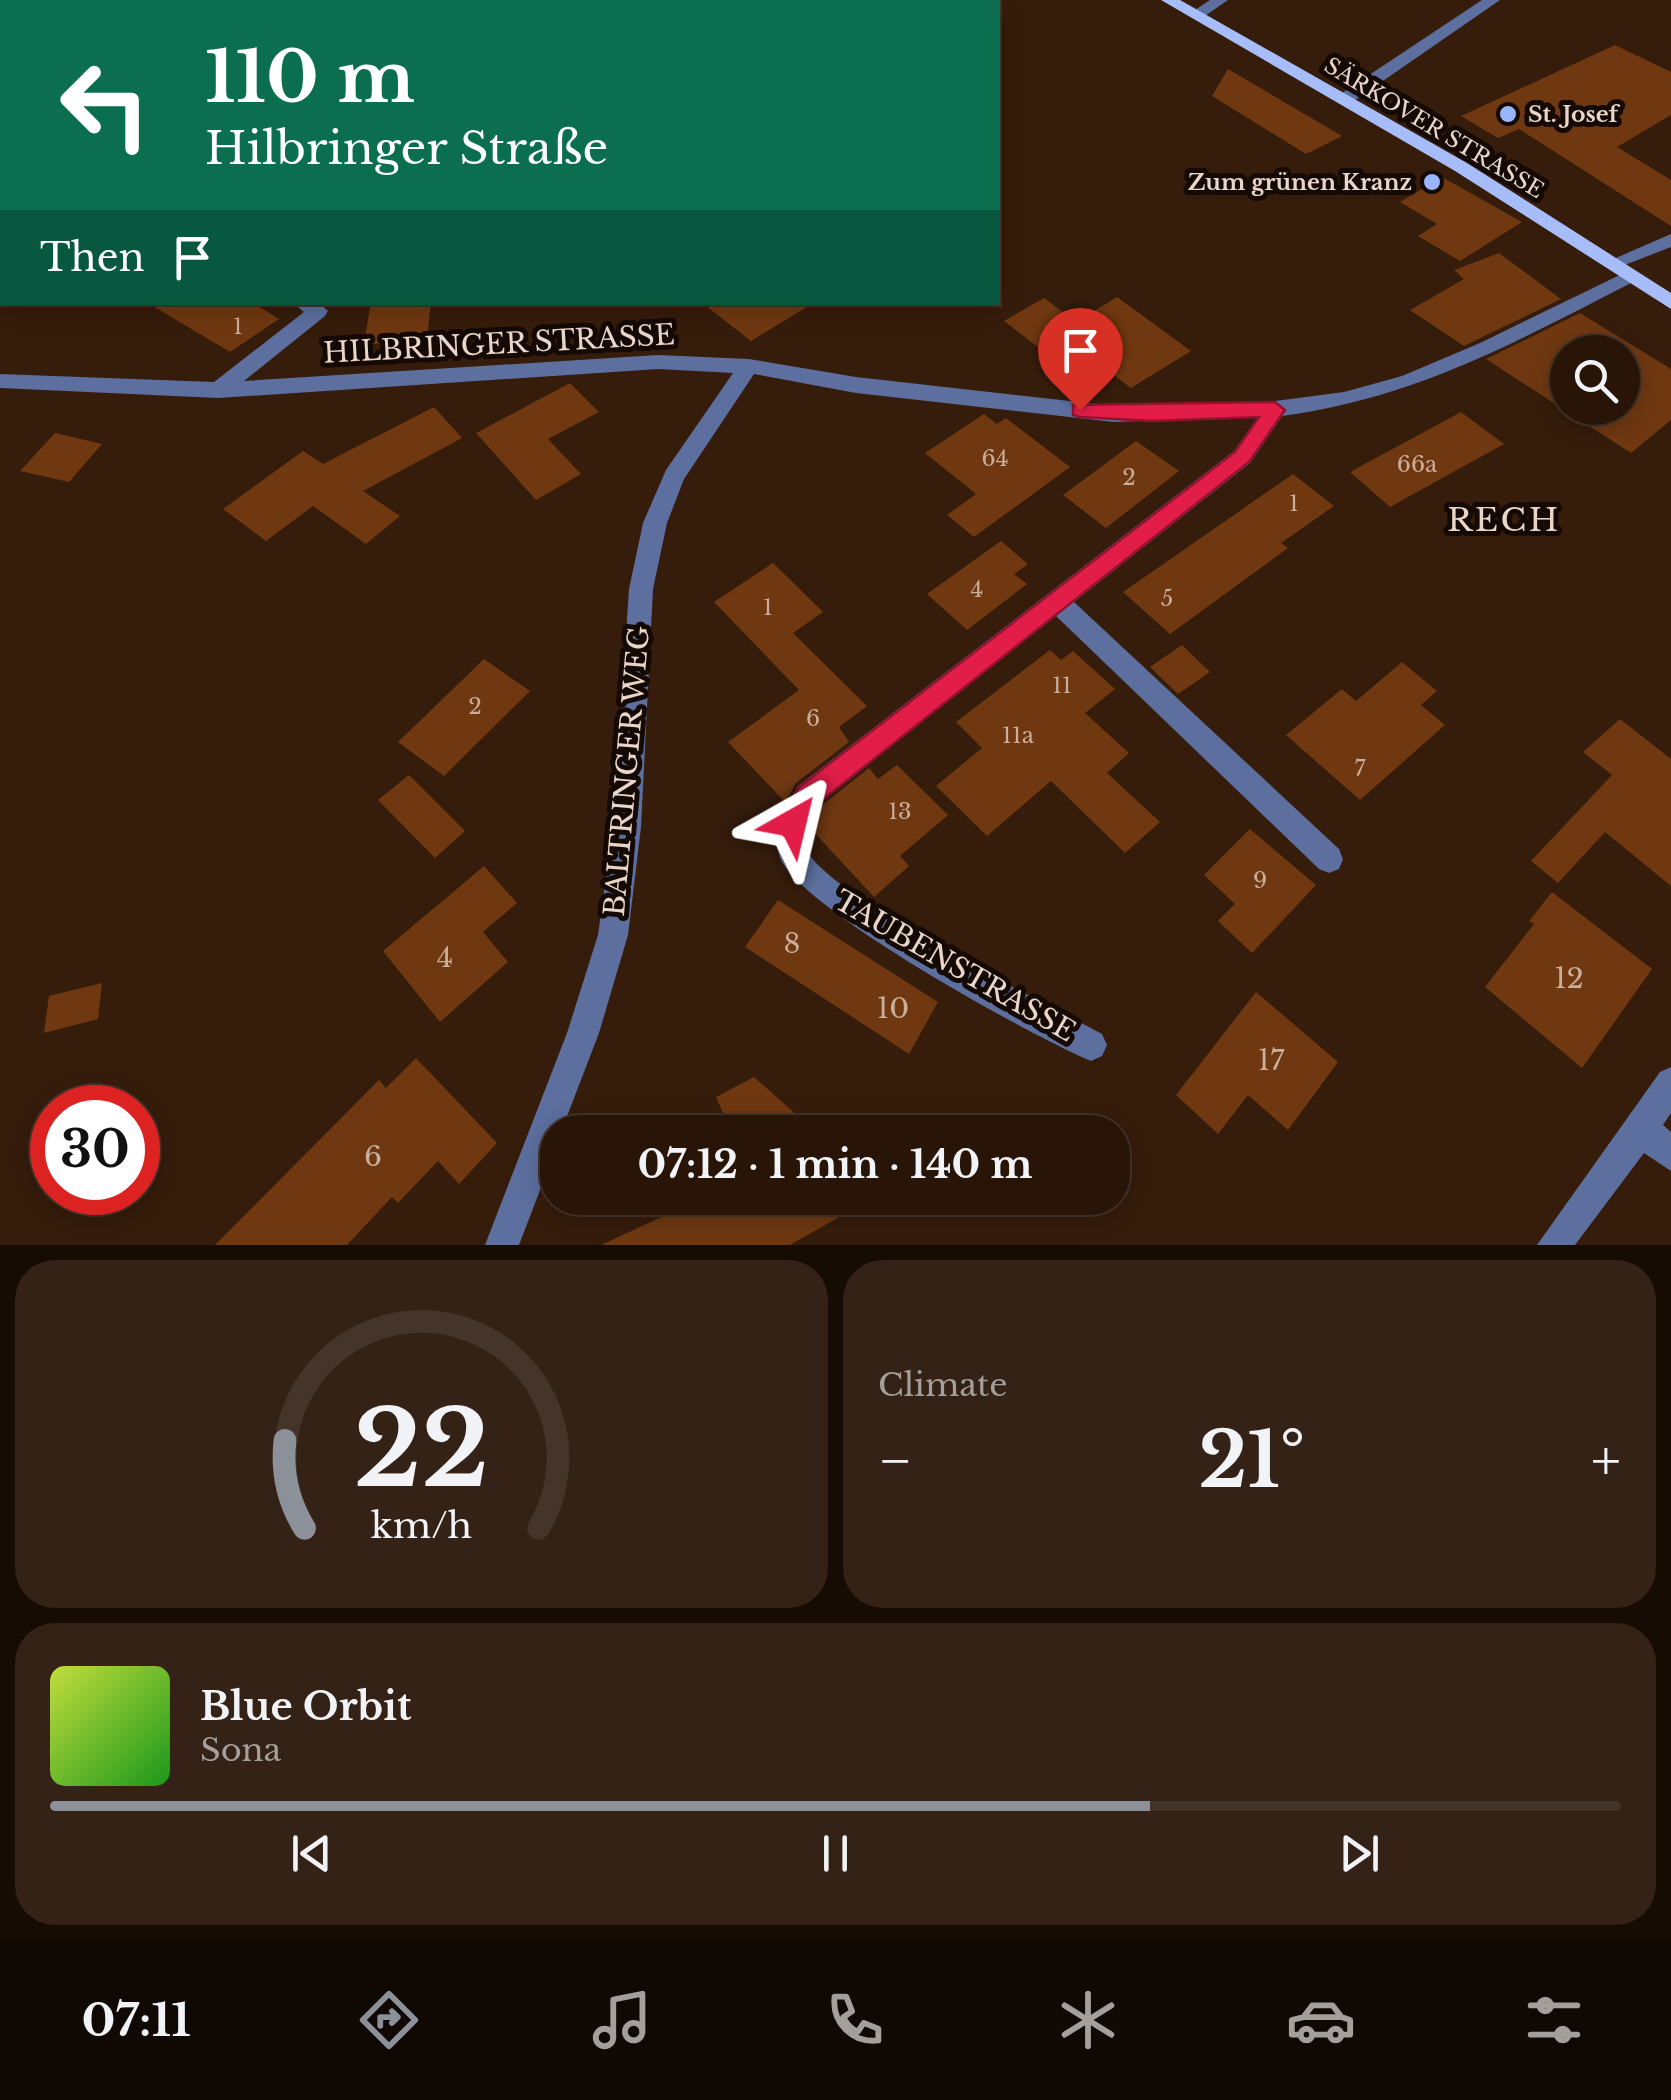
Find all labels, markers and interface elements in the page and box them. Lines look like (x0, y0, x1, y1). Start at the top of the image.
text: 110 m (205, 34, 415, 121)
icon: left (40, 40, 170, 170)
street label: SÄRKOVER STRASSE (1319, 51, 1549, 204)
place label: St. Josef (1528, 101, 1621, 128)
marker: St. Josef (1497, 103, 1519, 125)
text: Hilbringer Straße (205, 120, 608, 176)
place label: Zum grünen Kranz (1188, 169, 1412, 196)
marker: Zum grünen Kranz (1421, 171, 1443, 193)
icon: arrive (165, 230, 220, 285)
text: Then (40, 234, 145, 281)
pin (1038, 308, 1123, 411)
house number: 1 (233, 313, 243, 340)
street label: HILBRINGER STRASSE (322, 317, 676, 371)
icon: arrive (1053, 323, 1108, 378)
map controls (1550, 335, 1640, 425)
button: search (1550, 335, 1640, 425)
house number: 64 (981, 445, 1009, 472)
house number: 66a (1397, 451, 1438, 478)
house number: 2 (1122, 464, 1136, 491)
house number: 1 (1289, 490, 1299, 517)
district label: RECH (1447, 500, 1561, 540)
house number: 4 (971, 576, 983, 603)
house number: 5 (1161, 585, 1173, 612)
house number: 1 (763, 594, 773, 621)
street label: BALTRINGER WEG (597, 624, 657, 918)
house number: 11 (1052, 672, 1072, 699)
house number: 2 (468, 693, 482, 720)
house number: 6 (806, 705, 820, 732)
house number: 11a (1002, 722, 1035, 749)
house number: 7 (1354, 755, 1366, 782)
position arrow (741, 771, 845, 875)
house number: 13 (888, 798, 912, 825)
house number: 9 (1253, 867, 1267, 894)
street label: TAUBENSTRASSE (828, 883, 1082, 1049)
house number: 8 (784, 926, 800, 961)
house number: 4 (437, 940, 453, 975)
house number: 12 (1554, 961, 1584, 996)
house number: 10 (877, 991, 909, 1026)
house number: 17 (1258, 1043, 1285, 1078)
speed limit sign: 30 (30, 1085, 160, 1215)
house number: 6 (364, 1139, 382, 1174)
text: 07:12 · 1 min · 140 m (638, 1141, 1032, 1188)
text: Climate (878, 1365, 1007, 1405)
text: 22 (354, 1385, 489, 1514)
text: 21° (1199, 1414, 1305, 1507)
text: − (878, 1427, 913, 1495)
text: + (1591, 1427, 1621, 1495)
text: km/h (371, 1503, 472, 1548)
text: Blue Orbit (200, 1683, 411, 1730)
text: Sona (200, 1730, 281, 1770)
icon: previous (284, 1826, 339, 1881)
icon: pause (808, 1826, 863, 1881)
icon: next (1332, 1826, 1387, 1881)
icon: directions (354, 1985, 424, 2055)
icon: music (587, 1985, 657, 2055)
icon: phone (820, 1985, 890, 2055)
icon: climate (1053, 1985, 1123, 2055)
icon: car (1286, 1985, 1356, 2055)
icon: filters (1519, 1985, 1589, 2055)
text: 07:11 (82, 1992, 191, 2048)

